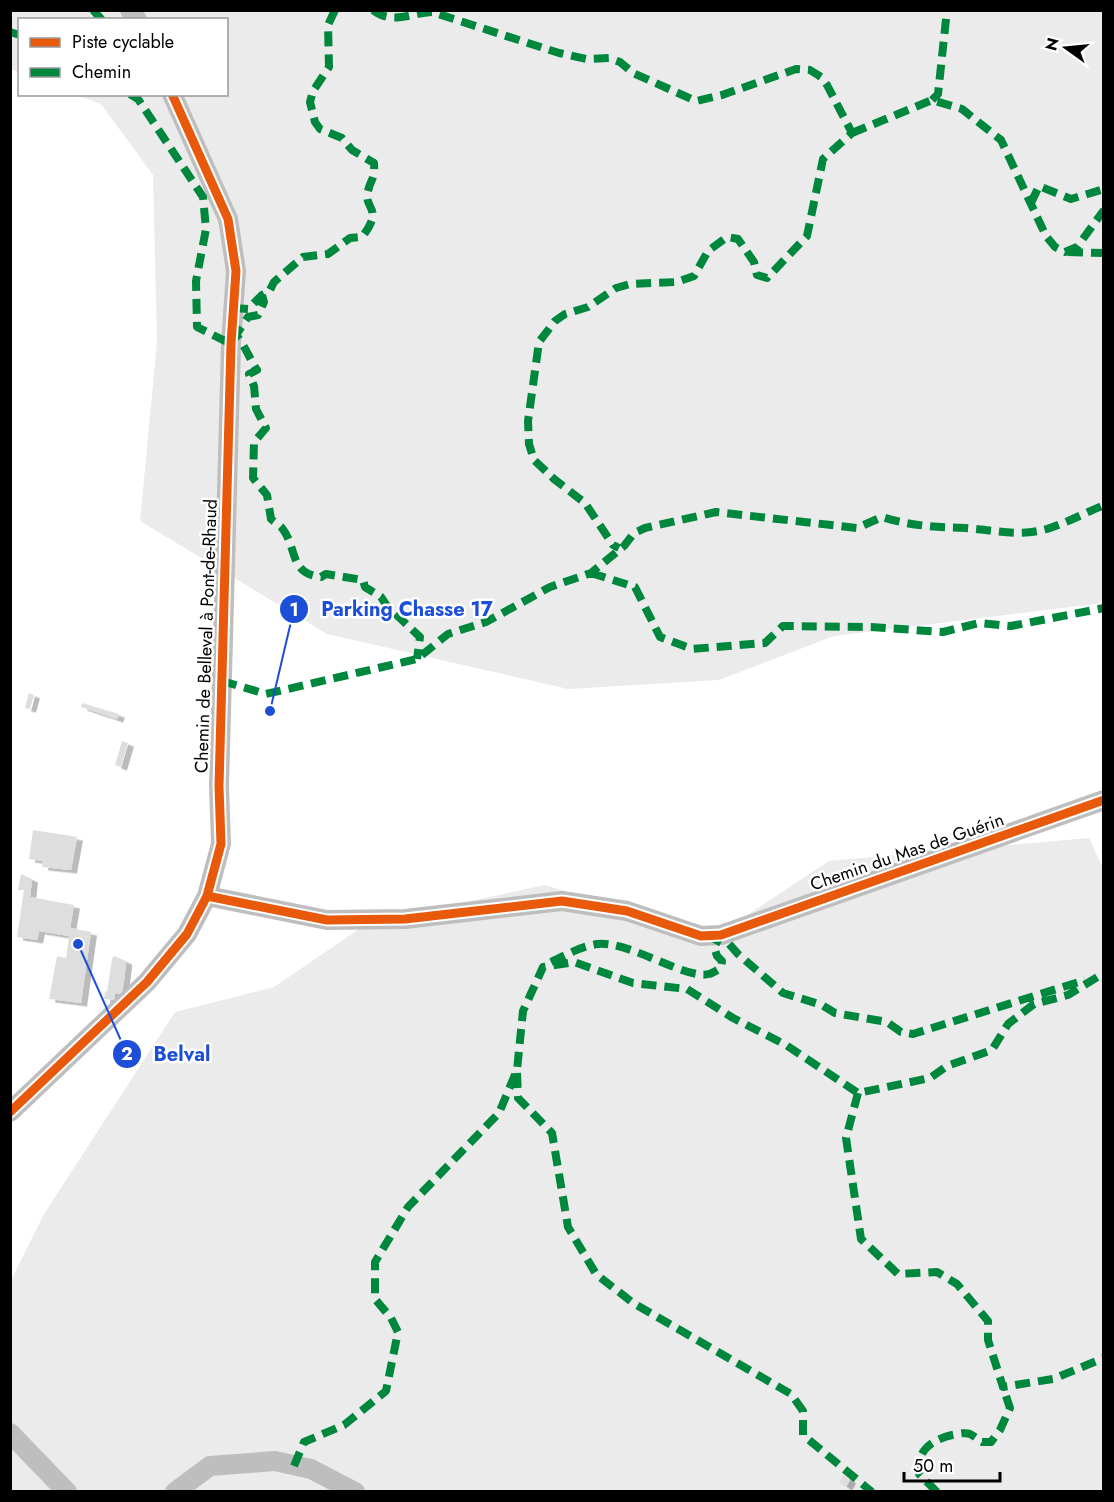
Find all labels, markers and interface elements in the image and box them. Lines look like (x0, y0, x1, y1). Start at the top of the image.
legend (18, 18, 228, 96)
north arrow (1036, 18, 1096, 78)
text: Piste cyclable (72, 29, 174, 55)
text: N (1039, 35, 1065, 53)
text: Chemin (72, 59, 131, 85)
street label: Chemin de Belleval à Pont-de-Rhaud (188, 498, 224, 774)
callout: Parking Chasse 17 (279, 590, 505, 628)
text: Parking Chasse 17 (321, 595, 494, 624)
text: 1 (289, 597, 299, 623)
street label: Chemin du Mas de Guérin (807, 807, 1007, 897)
callout: Belval (112, 1035, 223, 1073)
text: Belval (154, 1040, 210, 1069)
text: 2 (121, 1041, 133, 1067)
scale bar (904, 1445, 1000, 1483)
text: 50 m (913, 1453, 953, 1479)

